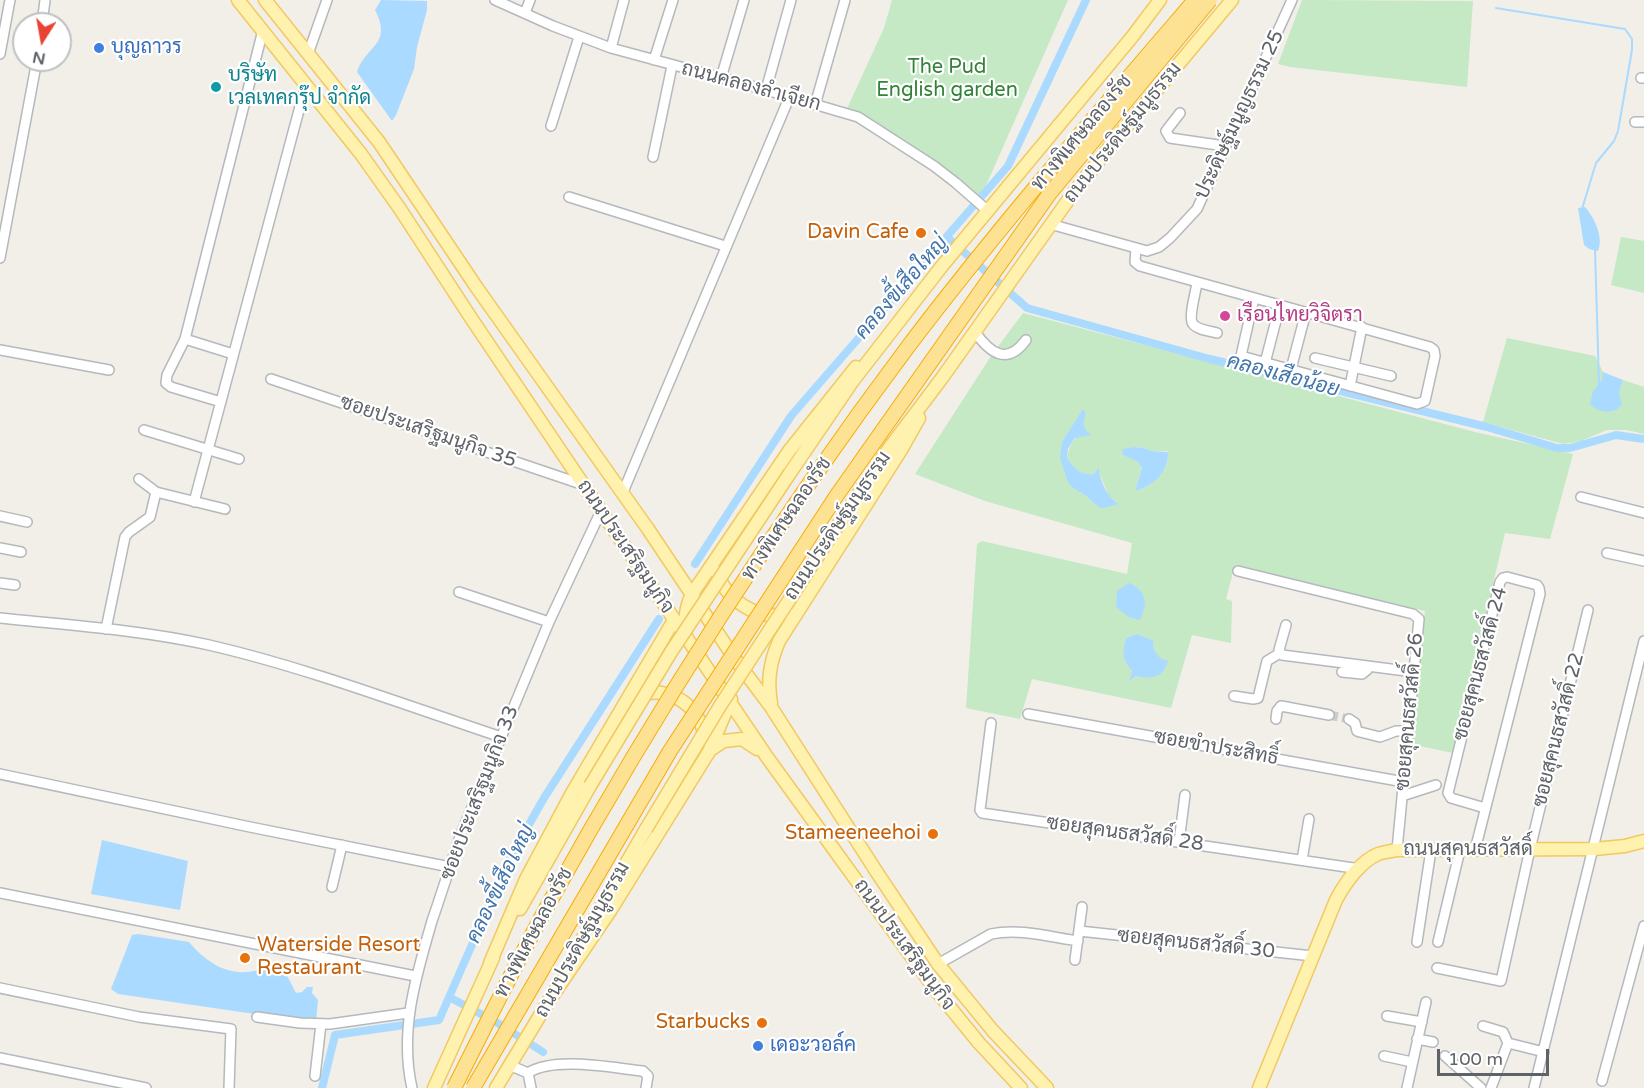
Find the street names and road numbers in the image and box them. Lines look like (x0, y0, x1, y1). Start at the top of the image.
street label: ประดิษฐ์มนูญธรรม 25 (1190, 27, 1290, 203)
street label: ถนนคลองลำเจียก (679, 57, 823, 117)
street label: ถนนประดิษฐ์มนูธรรม (1059, 58, 1187, 208)
street label: ทางพิเศษฉลองรัช (1027, 70, 1137, 196)
street label: ซอยประเสริฐมนูกิจ 35 (337, 391, 519, 473)
street label: ถนนประดิษฐ์มนูธรรม (779, 447, 897, 605)
street label: ทางพิเศษฉลองรัช (737, 453, 837, 585)
street label: ถนนประเสริฐมนูกิจ (571, 475, 679, 619)
street label: ซอยสุคนธสวัสดิ์ 24 (1449, 584, 1513, 744)
street label: ซอยสุคนธสวัสดิ์ 26 (1391, 632, 1429, 792)
street label: ซอยสุคนธสวัสดิ์ 22 (1528, 650, 1590, 810)
street label: ซอยประเสริฐมนูกิจ 33 (436, 702, 524, 884)
street label: ซอยขำประสิทธิ์ (1152, 725, 1280, 771)
street label: ซอยสุคนธสวัสดิ์ 28 (1045, 811, 1205, 857)
street label: ถนนสุคนธสวัสดิ์ (1403, 838, 1533, 862)
street label: ถนนประดิษฐ์มนูธรรม (530, 858, 636, 1022)
street label: ทางพิเศษฉลองรัช (490, 864, 578, 1002)
street label: ถนนประเสริฐมนูกิจ (848, 875, 960, 1015)
street label: ซอยสุคนธสวัสดิ์ 30 (1116, 924, 1276, 964)

